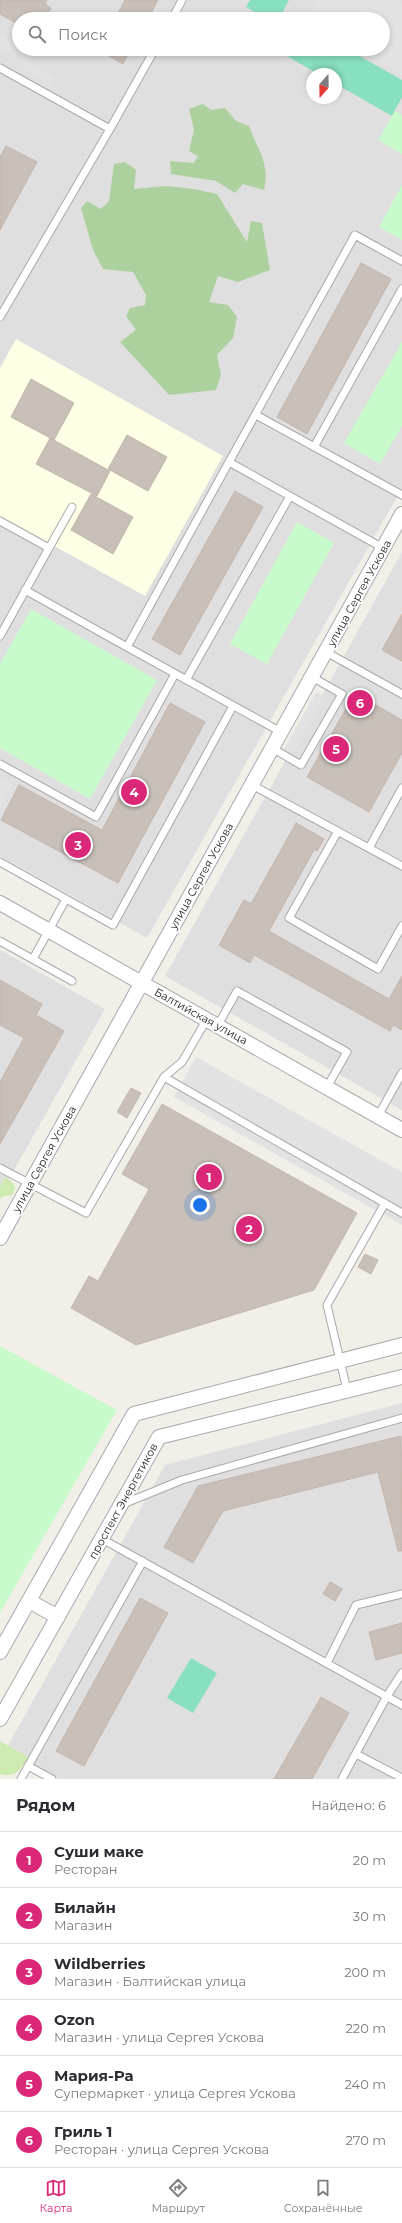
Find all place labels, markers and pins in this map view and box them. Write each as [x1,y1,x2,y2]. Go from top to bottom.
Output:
pin: 6 [347,688,373,718]
pin: 5 [323,734,349,764]
pin: 4 [121,777,147,807]
pin: 3 [65,830,91,860]
pin: 1 [196,1162,222,1192]
pin: 2 [236,1214,262,1244]

